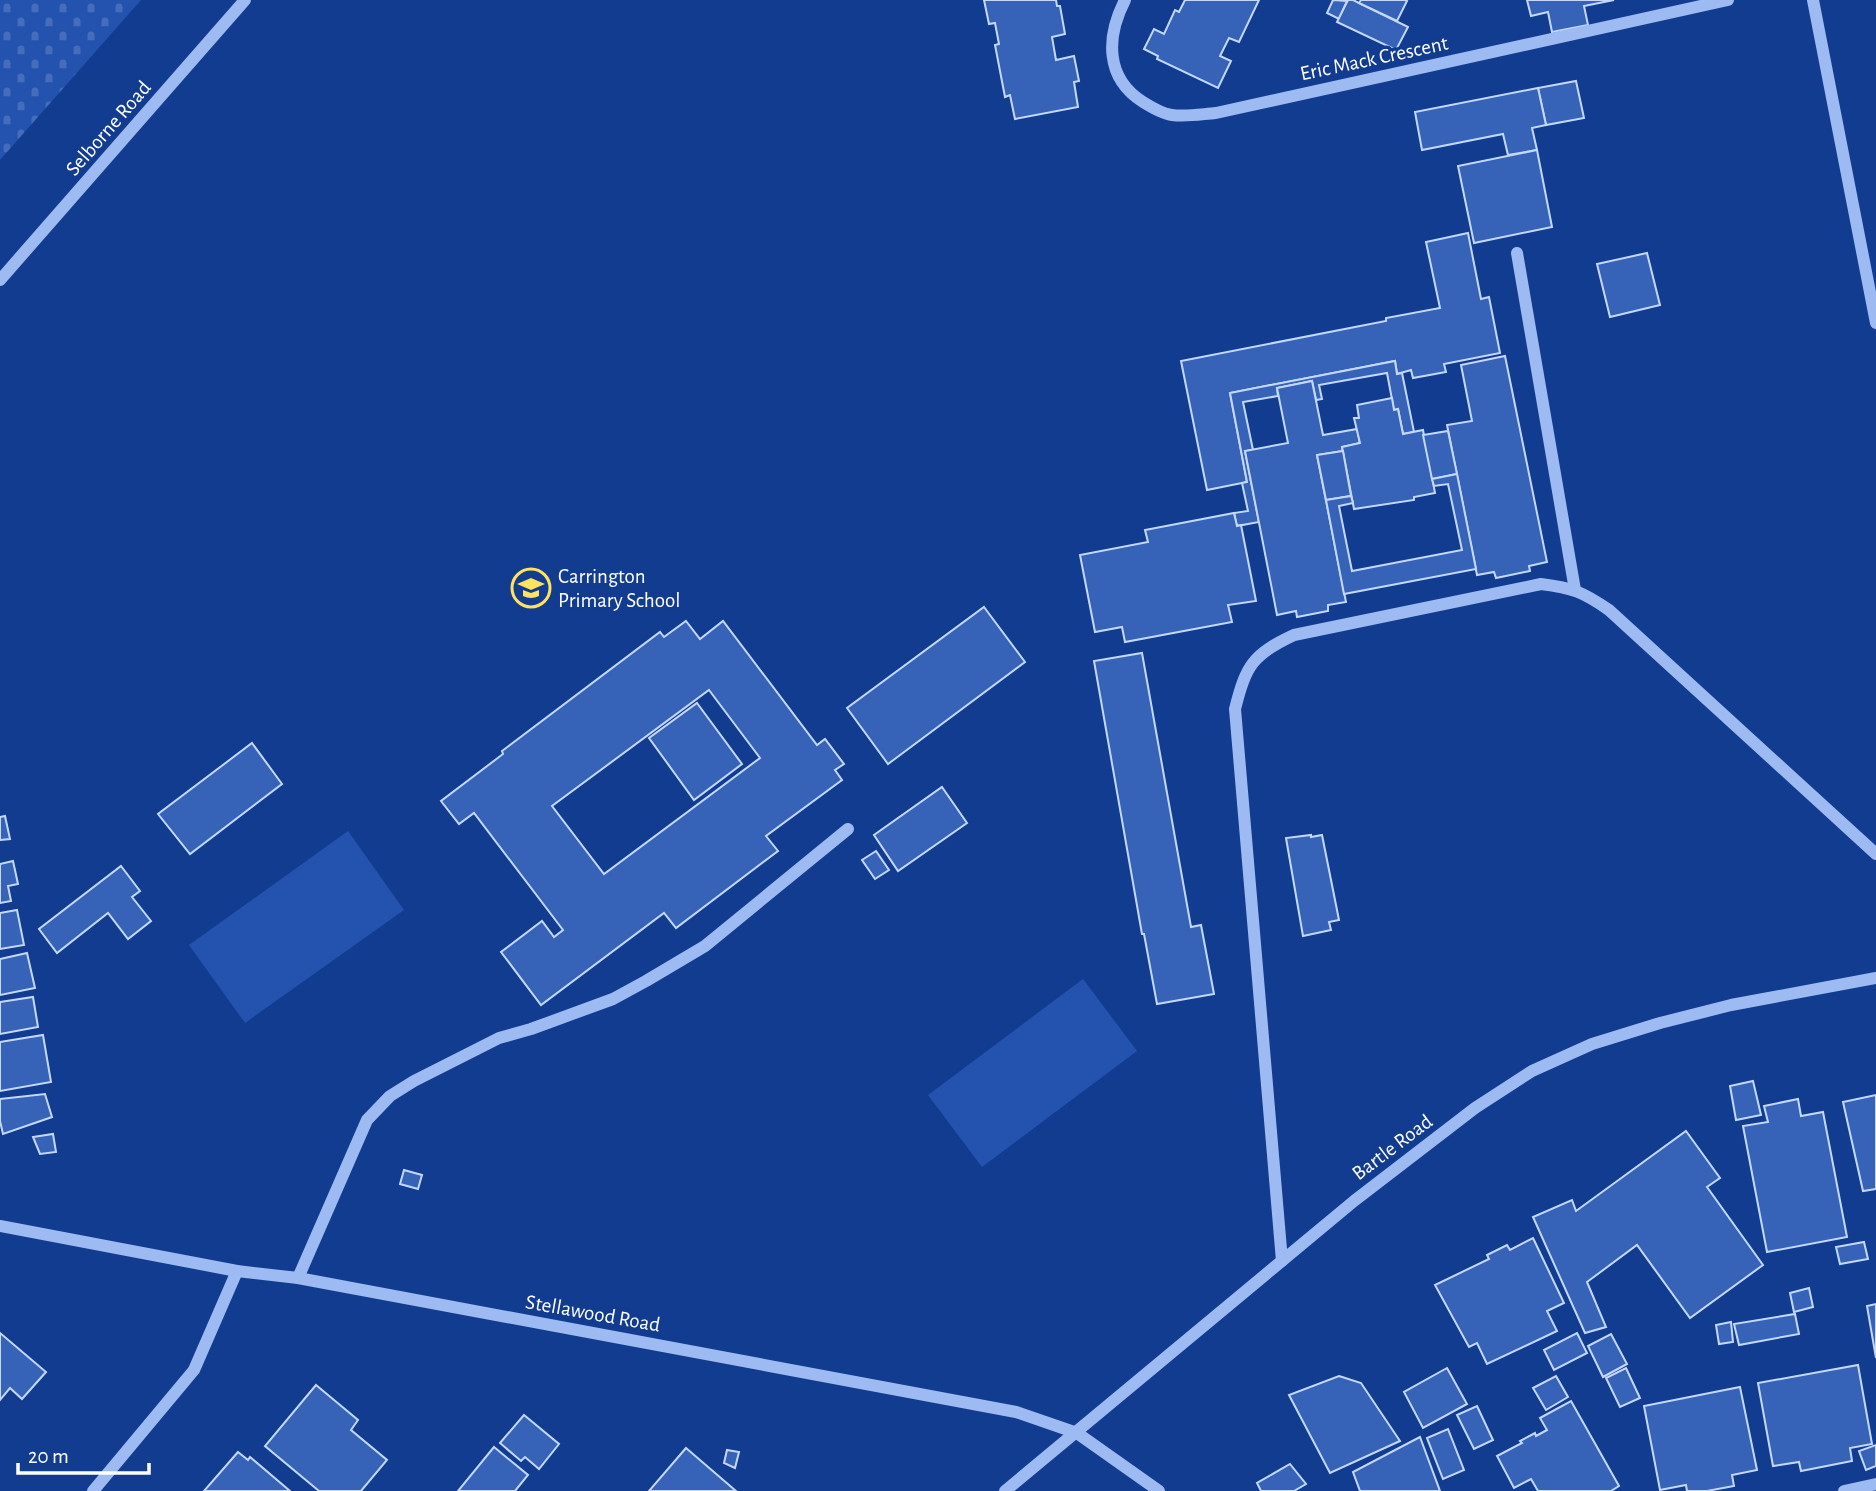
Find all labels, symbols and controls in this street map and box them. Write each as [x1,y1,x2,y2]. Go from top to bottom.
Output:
street label: Eric Mack Crescent [1298,33,1450,84]
street label: Selborne Road [62,77,155,180]
place label: Carrington Primary School [558,566,681,611]
school or university icon: Carrington Primary School [510,567,552,609]
street label: Bartle Road [1348,1111,1436,1184]
street label: Stellawood Road [524,1291,662,1336]
scale bar [18,1432,149,1476]
text: 20 m [28,1446,69,1467]

